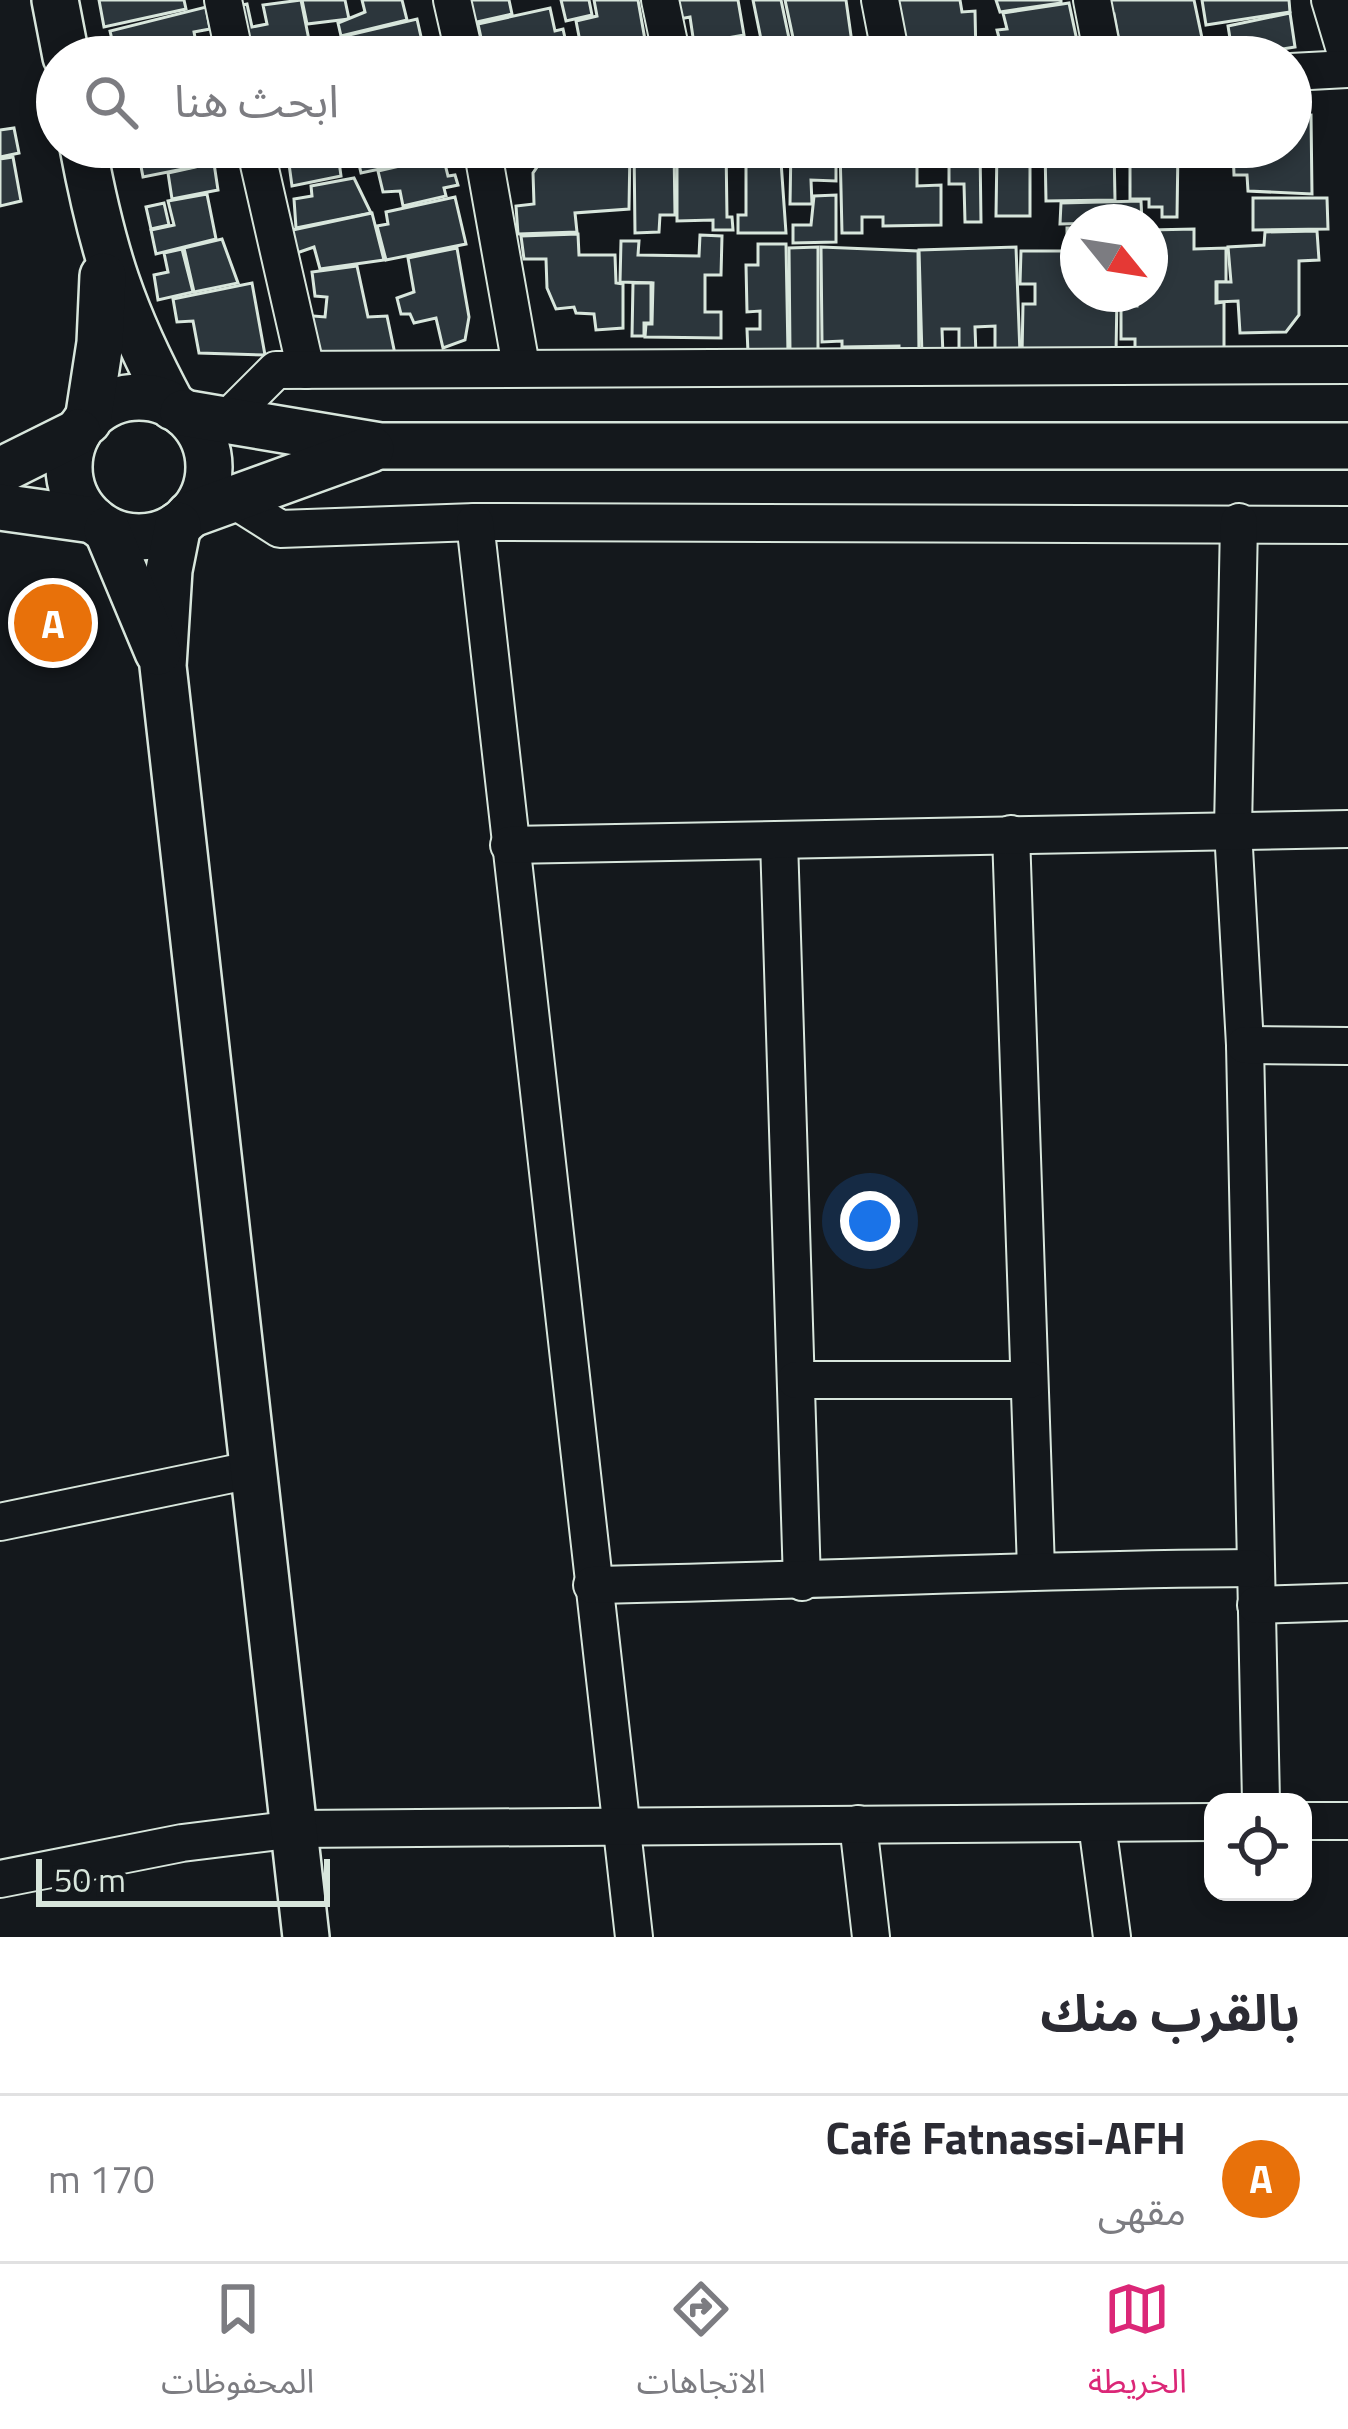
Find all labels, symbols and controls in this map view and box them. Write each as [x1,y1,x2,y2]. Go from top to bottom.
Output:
search box [36,36,1312,168]
text: ابحث هنا [174,66,339,134]
icon: search [78,69,144,135]
north arrow [1060,204,1168,312]
pin: A [14,578,92,668]
your location [840,1191,900,1251]
map controls [1204,1793,1312,1901]
button: locate [1204,1793,1312,1901]
scale bar [36,1853,330,1906]
text: 50 m [54,1855,126,1905]
text: بالقرب منك [1040,1973,1300,2051]
text: Café Fatnassi-AFH [826,2103,1186,2171]
text: 170 m [48,2149,155,2208]
text: A [1249,2149,1273,2208]
text: مقهى [1098,2181,1186,2240]
tab: المحفوظات [161,2276,314,2417]
tab: الاتجاهات [637,2276,766,2417]
tab: الخريطة [1088,2276,1187,2417]

